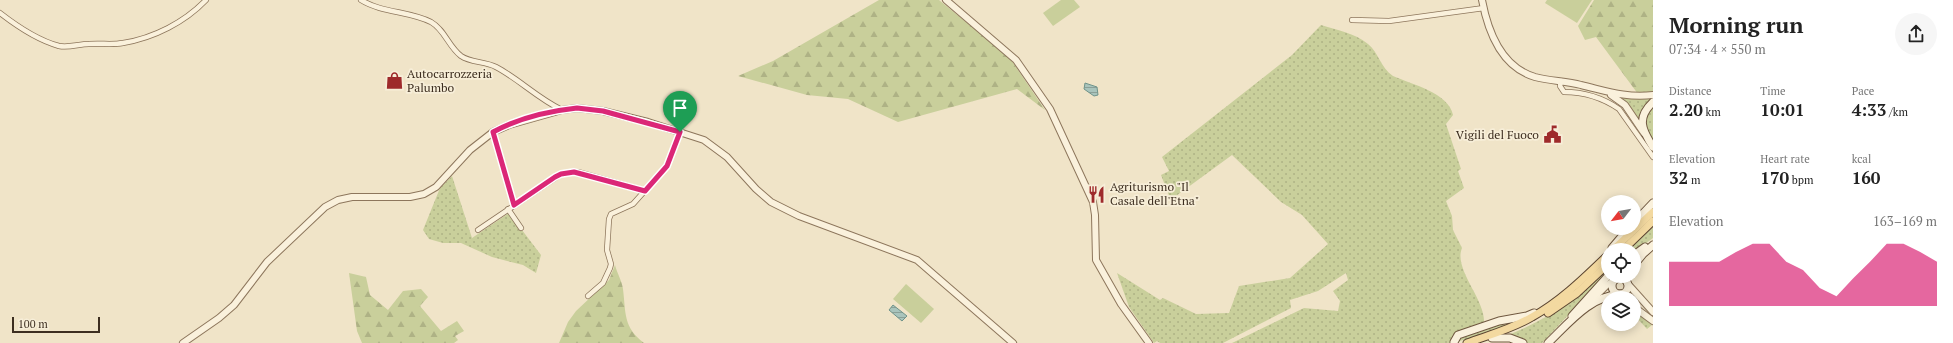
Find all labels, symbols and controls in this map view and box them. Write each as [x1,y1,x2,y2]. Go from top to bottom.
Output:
text: Morning run [1669,10,1803,39]
button: share [1895,13,1937,55]
text: 07:34 · 4 × 550 m [1669,40,1766,58]
place label: Autocarrozzeria Palumbo [407,66,492,95]
shop icon: Autocarrozzeria Palumbo [384,71,404,91]
text: Distance [1669,84,1712,98]
text: Time [1760,84,1785,98]
text: Pace [1852,84,1874,98]
pin [663,91,697,132]
icon: arrive [669,97,691,119]
text: 2.20 [1669,98,1703,121]
text: 10:01 [1760,98,1805,121]
text: 4:33 [1852,98,1886,121]
text: km [1703,105,1721,119]
text: /km [1886,105,1908,119]
public building icon: Vigili del Fuoco [1542,125,1562,145]
place label: Vigili del Fuoco [1456,127,1539,142]
text: Elevation [1669,152,1715,166]
text: Heart rate [1760,152,1810,166]
text: kcal [1852,152,1871,166]
text: 32 [1669,166,1688,189]
text: 170 [1760,166,1789,189]
text: 160 [1852,166,1880,189]
text: m [1688,173,1700,187]
text: bpm [1789,173,1814,187]
place label: Agriturismo "Il Casale dell'Etna" [1110,179,1199,208]
restaurant icon: Agriturismo "Il Casale dell'Etna" [1087,184,1107,204]
north arrow [1601,195,1641,235]
map controls [1601,195,1641,331]
text: Elevation [1669,212,1724,230]
text: 163–169 m [1873,212,1937,230]
button: locate [1601,243,1641,283]
button: layers [1601,291,1641,331]
scale bar [12,315,100,334]
text: 100 m [18,317,48,331]

